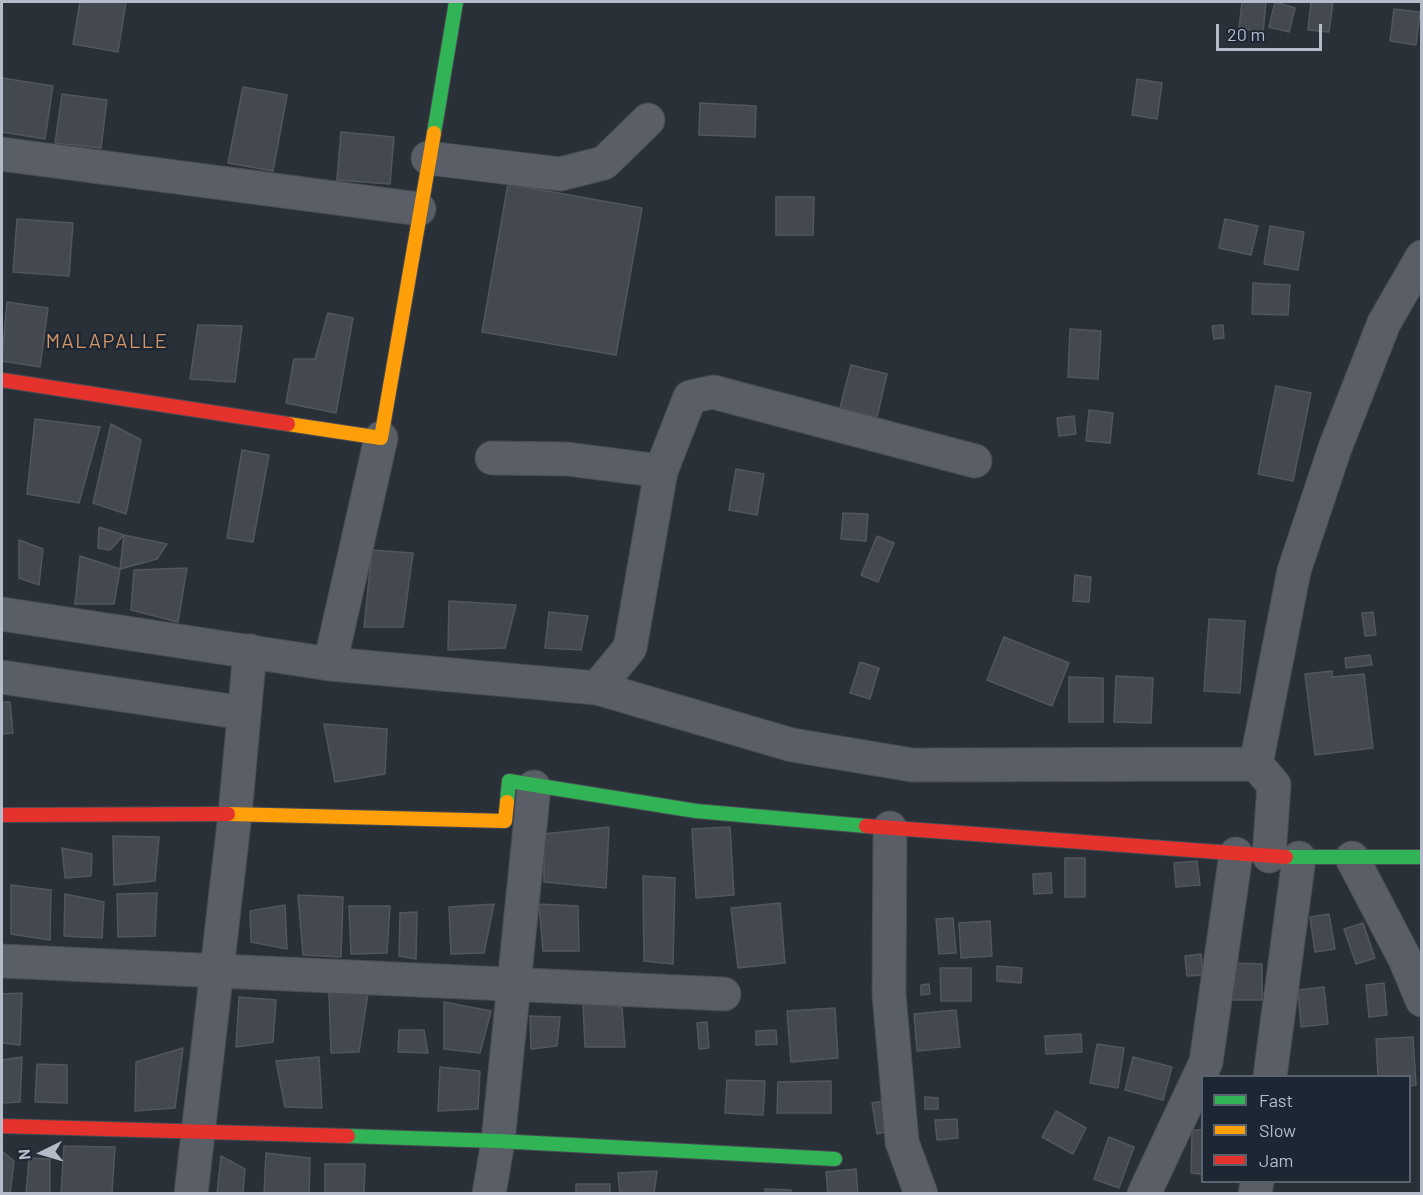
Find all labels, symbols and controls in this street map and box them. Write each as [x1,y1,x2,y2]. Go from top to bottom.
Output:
scale bar [1219,12,1326,50]
text: 20 m [1227,23,1265,45]
district label: MALAPALLE [46,329,168,353]
legend [1201,1075,1411,1183]
text: Fast [1259,1089,1293,1111]
text: Slow [1259,1119,1296,1141]
north arrow [12,1123,72,1183]
text: N [14,1148,33,1161]
text: Jam [1259,1149,1293,1171]

